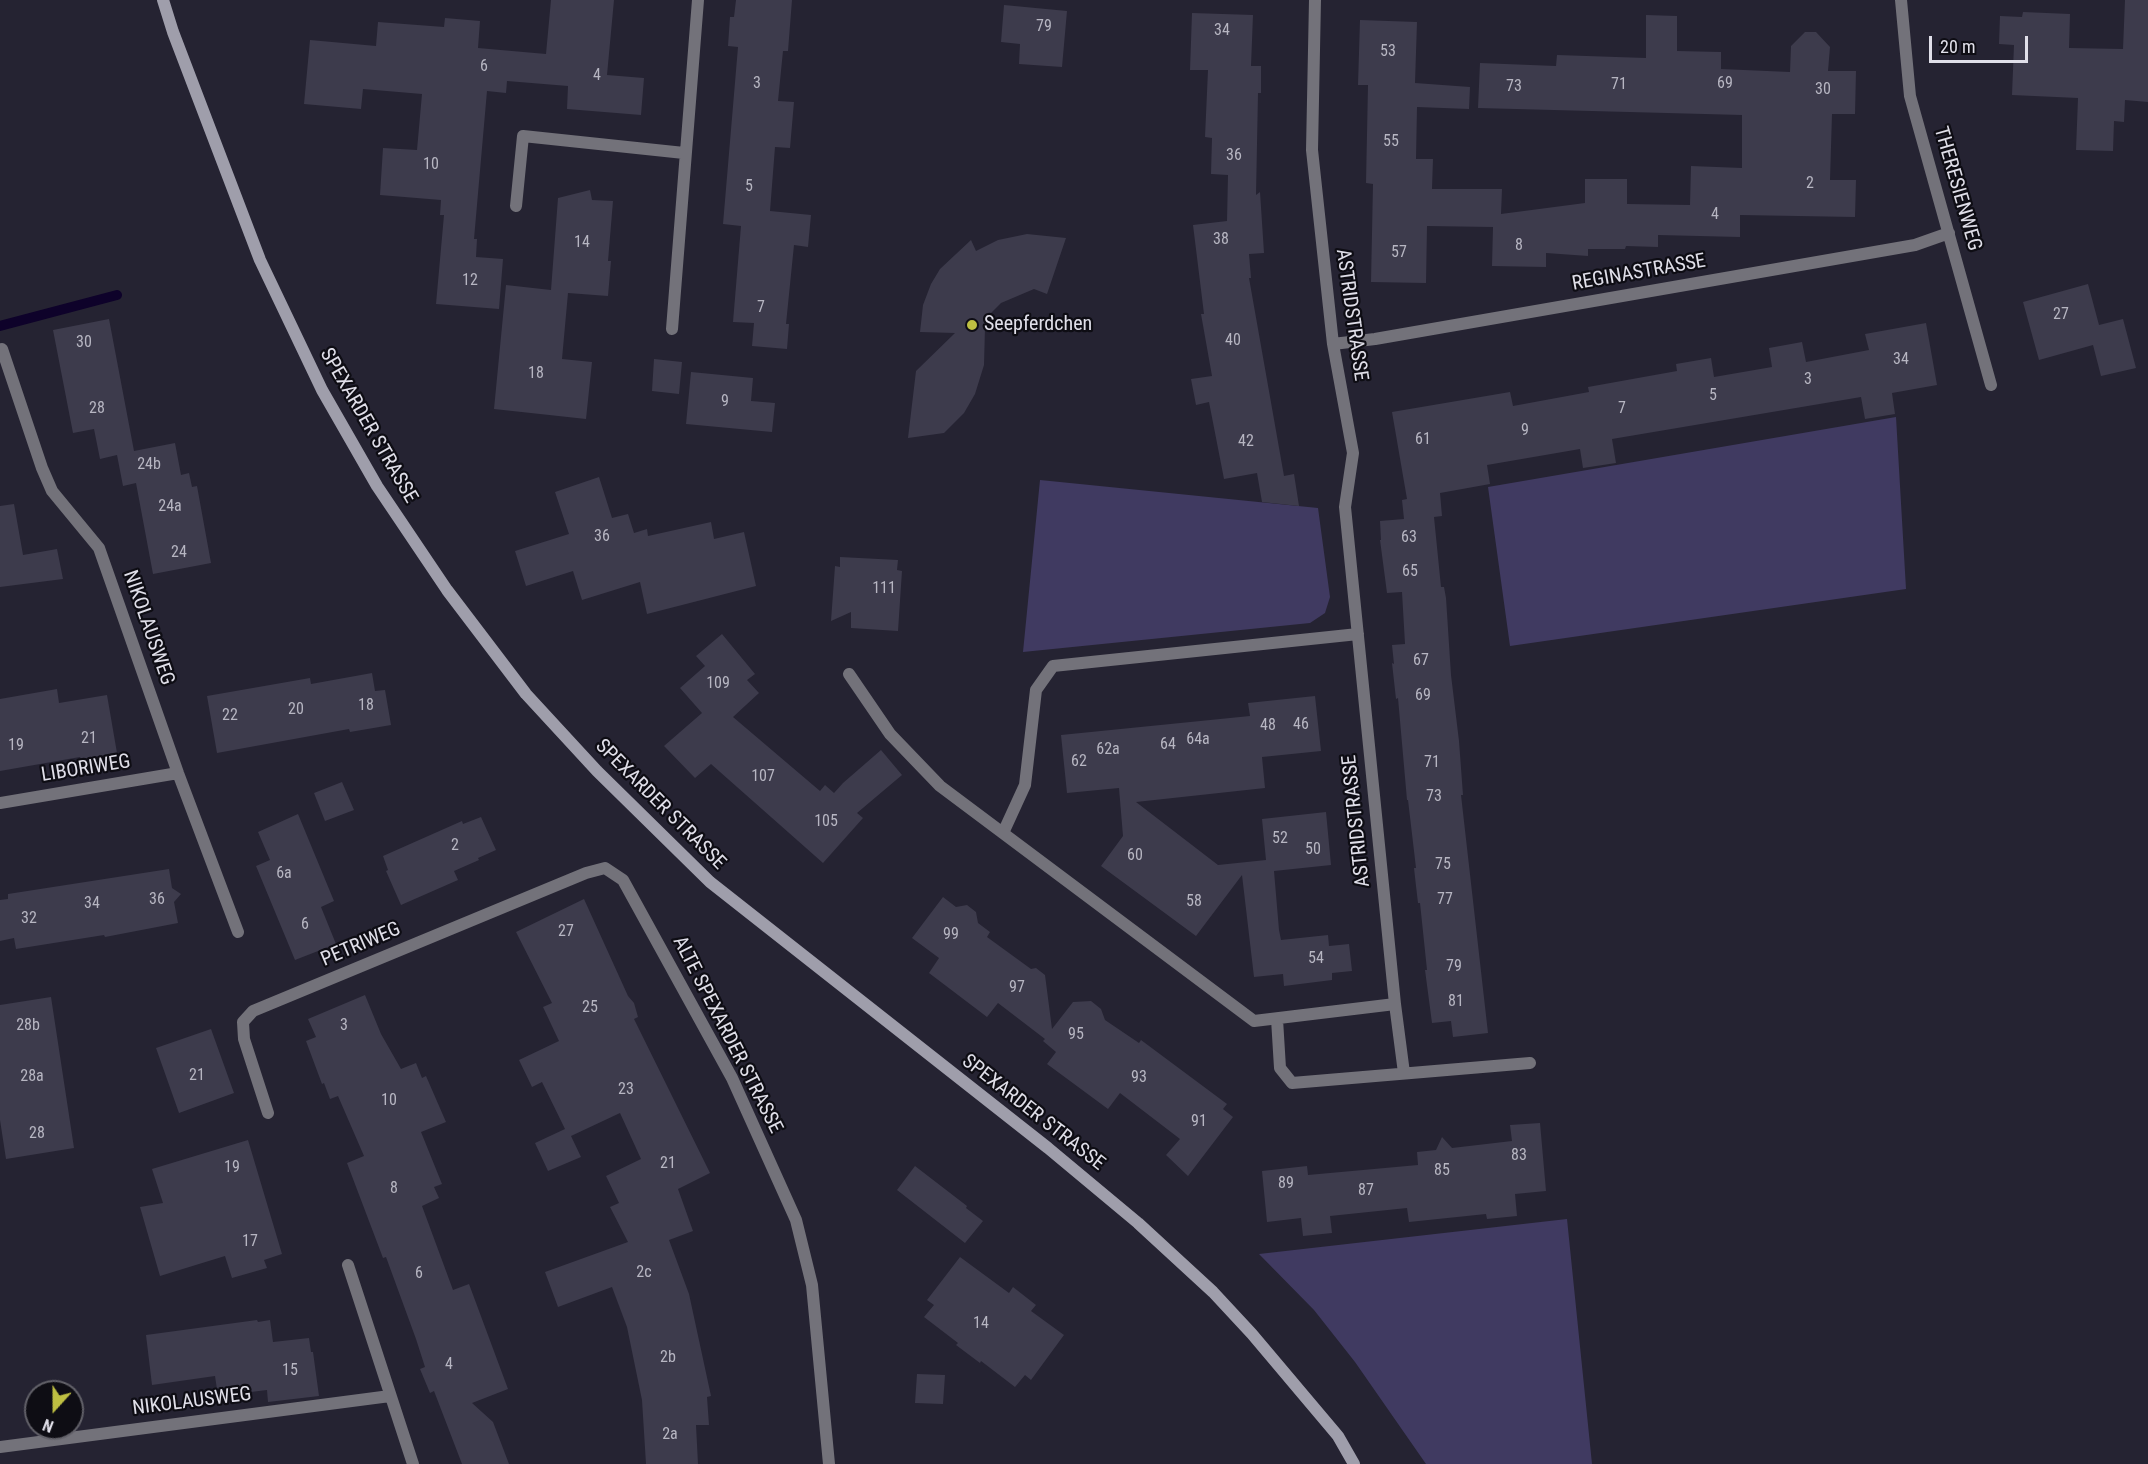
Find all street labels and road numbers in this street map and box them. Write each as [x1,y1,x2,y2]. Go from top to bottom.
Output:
street label: THERESIENWEG [1928,124,1986,254]
street label: ASTRIDSTRASSE [1330,247,1372,383]
street label: REGINASTRASSE [1570,249,1708,297]
street label: SPEXARDER STRASSE [314,344,422,508]
street label: NIKOLAUSWEG [117,568,179,688]
street label: SPEXARDER STRASSE [590,735,730,875]
street label: LIBORIWEG [40,750,132,788]
street label: ASTRIDSTRASSE [1338,754,1376,888]
street label: PETRIWEG [318,917,404,973]
street label: ALTE SPEXARDER STRASSE [667,932,787,1138]
street label: SPEXARDER STRASSE [957,1050,1109,1176]
street label: NIKOLAUSWEG [131,1383,253,1421]

